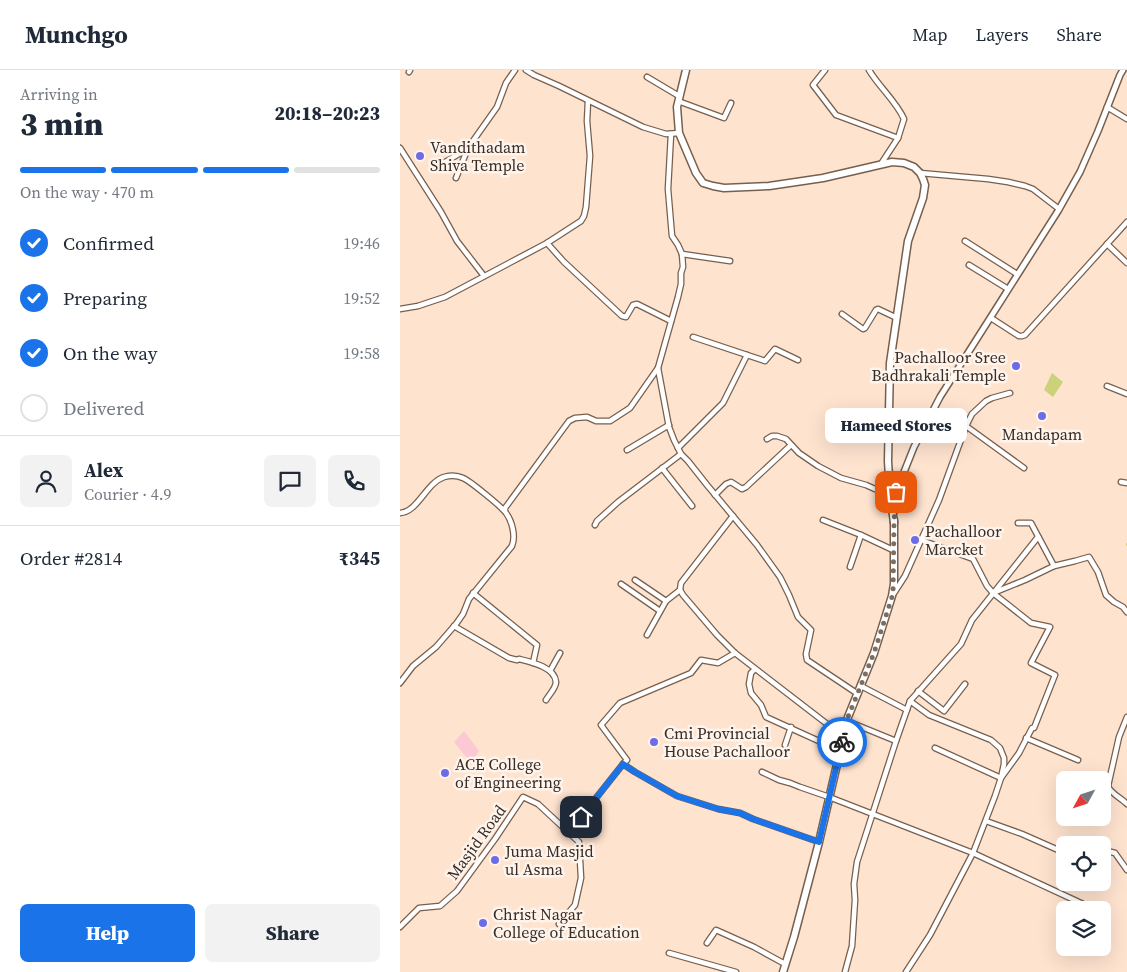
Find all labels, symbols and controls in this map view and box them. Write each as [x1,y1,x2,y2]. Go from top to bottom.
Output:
text: Munchgo [25,18,128,51]
text: Map [912,22,947,47]
text: Layers [975,22,1028,47]
text: Share [1056,22,1102,47]
text: Arriving in [20,83,98,105]
text: 20:18–20:23 [275,100,380,126]
text: 3 min [20,102,103,146]
place label: Vandithadam Shiva Temple [430,136,525,176]
marker: Vandithadam Shiva Temple [414,150,426,162]
text: On the way · 470 m [20,181,154,203]
icon: check [20,229,48,257]
text: Confirmed [63,230,154,256]
text: 19:46 [343,232,380,254]
icon: check [20,284,48,312]
text: Preparing [63,285,147,311]
text: 19:52 [343,287,380,309]
icon: check [20,339,48,367]
text: On the way [63,340,158,366]
text: 19:58 [343,342,380,364]
place label: Pachalloor Sree Badhrakali Temple [872,346,1006,386]
marker: Pachalloor Sree Badhrakali Temple [1010,360,1022,372]
text: Delivered [63,395,144,421]
callout: Hameed Stores [825,407,967,442]
marker: Mandapam [1036,410,1048,422]
text: Hameed Stores [840,414,952,436]
place label: Mandapam [1002,423,1082,445]
button: person [20,455,72,507]
button: chat [264,455,316,507]
button: phone [328,455,380,507]
text: Alex [84,457,123,483]
pin [875,471,917,513]
icon: bag [882,478,910,506]
text: Courier · 4.9 [84,483,172,505]
place label: Pachalloor Marcket [925,520,1002,560]
marker: Pachalloor Marcket [909,534,921,546]
text: Order #2814 [20,545,122,571]
text: ₹345 [339,545,380,571]
courier [817,717,867,767]
place label: Cmi Provincial House Pachalloor [664,722,790,762]
icon: bike [828,728,856,756]
marker: Cmi Provincial House Pachalloor [648,736,660,748]
place label: ACE College of Engineering [455,753,561,793]
marker: ACE College of Engineering [439,767,451,779]
north arrow [1056,771,1111,826]
map controls [1056,771,1111,956]
pin [560,796,602,838]
street label: Masjid Road [441,800,511,884]
icon: home [567,803,595,831]
button: locate [1056,836,1111,891]
place label: Juma Masjid ul Asma [504,840,594,880]
marker: Juma Masjid ul Asma [489,854,501,866]
button: layers [1056,901,1111,956]
place label: Christ Nagar College of Education [493,903,640,943]
button: Help [20,904,195,962]
button: Share [205,904,380,962]
marker: Christ Nagar College of Education [477,917,489,929]

